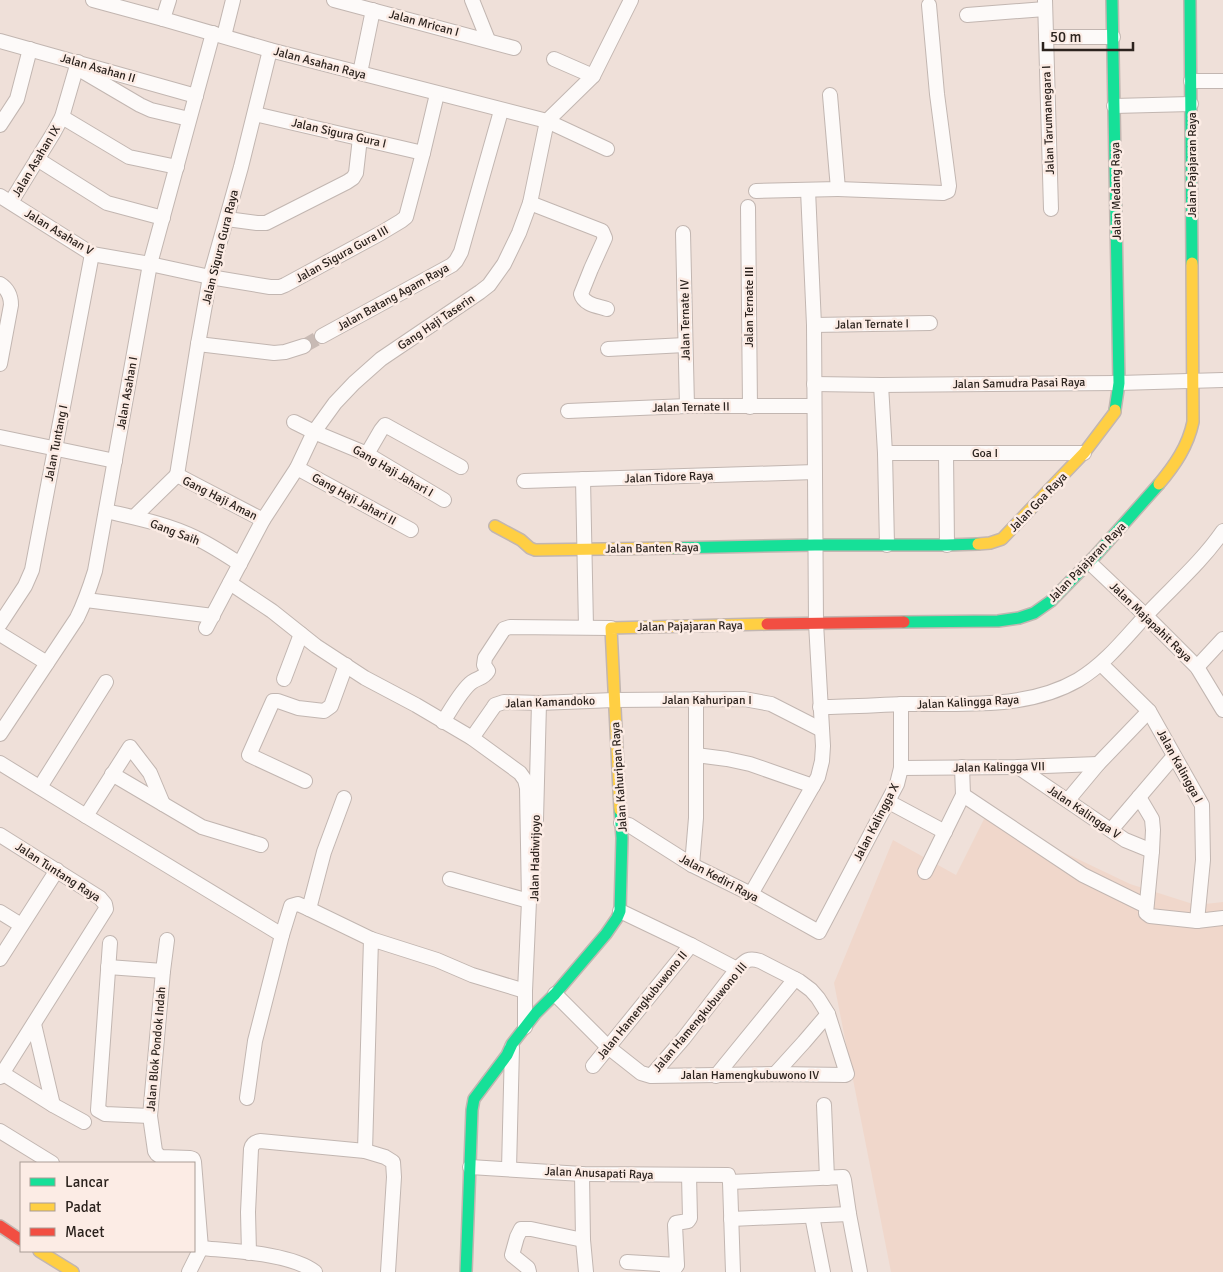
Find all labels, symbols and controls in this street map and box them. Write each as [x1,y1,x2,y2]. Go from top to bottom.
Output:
street label: Jalan Mrican I [387,7,461,40]
scale bar [1043,20,1133,52]
text: 50 m [1050,28,1081,46]
street label: Jalan Asahan Raya [272,44,368,83]
street label: Jalan Asahan II [59,51,137,86]
street label: Jalan Tarumanegara I [1039,65,1058,175]
street label: Jalan Pajajaran Raya [1185,112,1200,218]
street label: Jalan Sigura Gura I [290,115,388,152]
street label: Jalan Asahan IX [9,123,64,200]
street label: Jalan Medang Raya [1108,142,1125,240]
street label: Jalan Sigura Gura Raya [199,188,242,306]
street label: Jalan Asahan V [22,206,96,259]
street label: Jalan Sigura Gura III [293,223,391,286]
street label: Jalan Batang Agam Raya [335,260,452,334]
street label: Jalan Ternate III [742,266,757,348]
street label: Jalan Ternate IV [677,279,694,361]
street label: Gang Haji Taserin [395,291,478,354]
street label: Jalan Ternate I [835,316,909,333]
street label: Jalan Asahan I [114,355,141,431]
street label: Jalan Samudra Pasai Raya [953,375,1085,392]
street label: Jalan Ternate II [652,399,730,416]
street label: Jalan Tuntang I [42,404,71,482]
street label: Gang Haji Jahari I [350,442,436,501]
street label: Goa I [972,446,998,461]
street label: Jalan Tidore Raya [624,468,714,487]
street label: Jalan Goa Raya [1006,469,1071,535]
street label: Gang Haji Jahari II [309,470,399,529]
street label: Gang Haji Aman [180,473,260,524]
street label: Gang Saih [148,516,202,549]
street label: Jalan Pajajaran Raya [1045,519,1129,606]
street label: Jalan Banten Raya [605,540,699,557]
street label: Jalan Majapahit Raya [1106,579,1195,666]
street label: Jalan Pajajaran Raya [637,618,743,635]
street label: Jalan Kalingga Raya [916,692,1020,713]
street label: Jalan Kamandoko [505,693,595,712]
street label: Jalan Kahuripan I [662,693,752,708]
street label: Jalan Kahuripan Raya [608,721,631,833]
street label: Jalan Kalingga I [1153,727,1206,805]
street label: Jalan Kalingga VII [953,759,1045,776]
street label: Jalan Kalingga X [850,781,902,863]
street label: Jalan Kalingga V [1044,782,1123,842]
street label: Jalan Hadiwijoyo [527,815,544,901]
street label: Jalan Tuntang Raya [12,839,103,906]
street label: Jalan Kediri Raya [677,851,761,906]
street label: Jalan Hamengkubuwono II [594,948,691,1063]
street label: Jalan Hamengkubuwono III [650,959,751,1075]
street label: Jalan Blok Pondok Indah [144,986,169,1112]
street label: Jalan Hamengkubuwono IV [681,1068,819,1083]
legend [20,1162,195,1252]
street label: Jalan Anusapati Raya [544,1164,654,1183]
text: Lancar [65,1173,109,1191]
text: Padat [65,1198,101,1216]
text: Macet [65,1223,104,1241]

